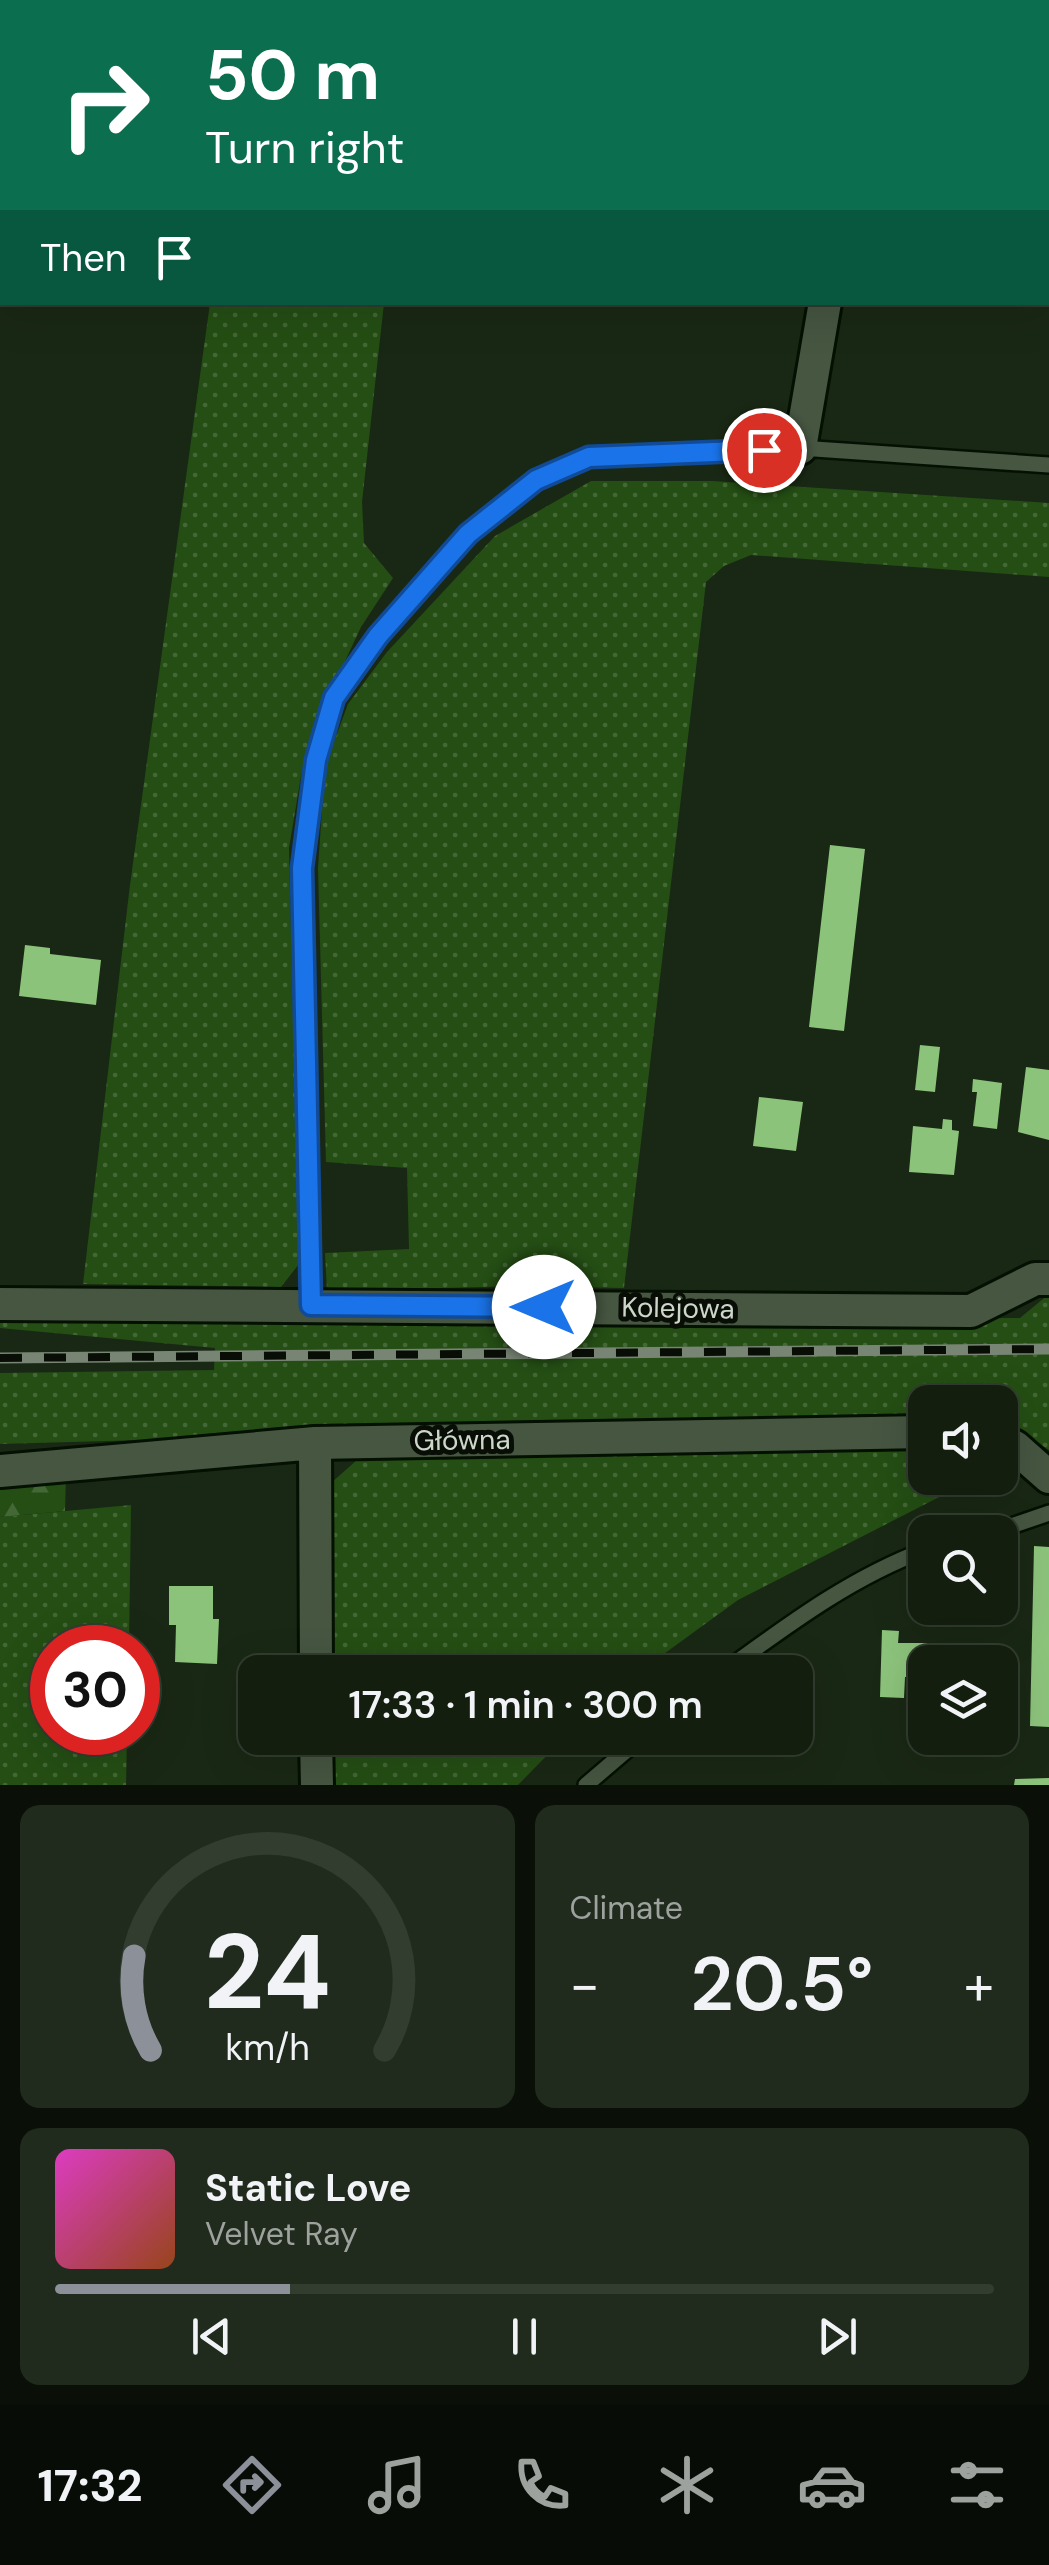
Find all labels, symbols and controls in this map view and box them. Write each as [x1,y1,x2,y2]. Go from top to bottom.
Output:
text: 50 m [205,30,380,121]
icon: right [40,40,170,170]
text: Turn right [205,118,404,177]
icon: arrive [147,230,202,285]
text: Then [40,233,127,283]
pin [722,408,807,493]
icon: arrive [737,423,792,478]
position arrow [492,1255,596,1359]
street label: Kolejowa [621,1289,735,1327]
map controls [908,1385,1018,1755]
button: sound [908,1385,1018,1495]
street label: Główna [413,1421,511,1459]
button: search [908,1515,1018,1625]
speed limit sign: 30 [30,1625,160,1755]
button: layers [908,1645,1018,1755]
text: 17:33 · 1 min · 300 m [348,1680,703,1730]
text: Climate [570,1887,683,1929]
text: 24 [204,1905,331,2040]
text: 20.5° [690,1936,873,2033]
text: − [570,1949,600,2021]
text: + [964,1949,994,2021]
text: km/h [225,2025,309,2071]
text: Static Love [205,2163,411,2213]
text: Velvet Ray [205,2213,358,2255]
icon: previous [184,2309,239,2364]
icon: pause [497,2309,552,2364]
icon: next [810,2309,865,2364]
icon: directions [217,2450,287,2520]
icon: music [362,2450,432,2520]
icon: phone [507,2450,577,2520]
icon: climate [652,2450,722,2520]
icon: car [797,2450,867,2520]
icon: filters [942,2450,1012,2520]
text: 17:32 [37,2456,143,2515]

